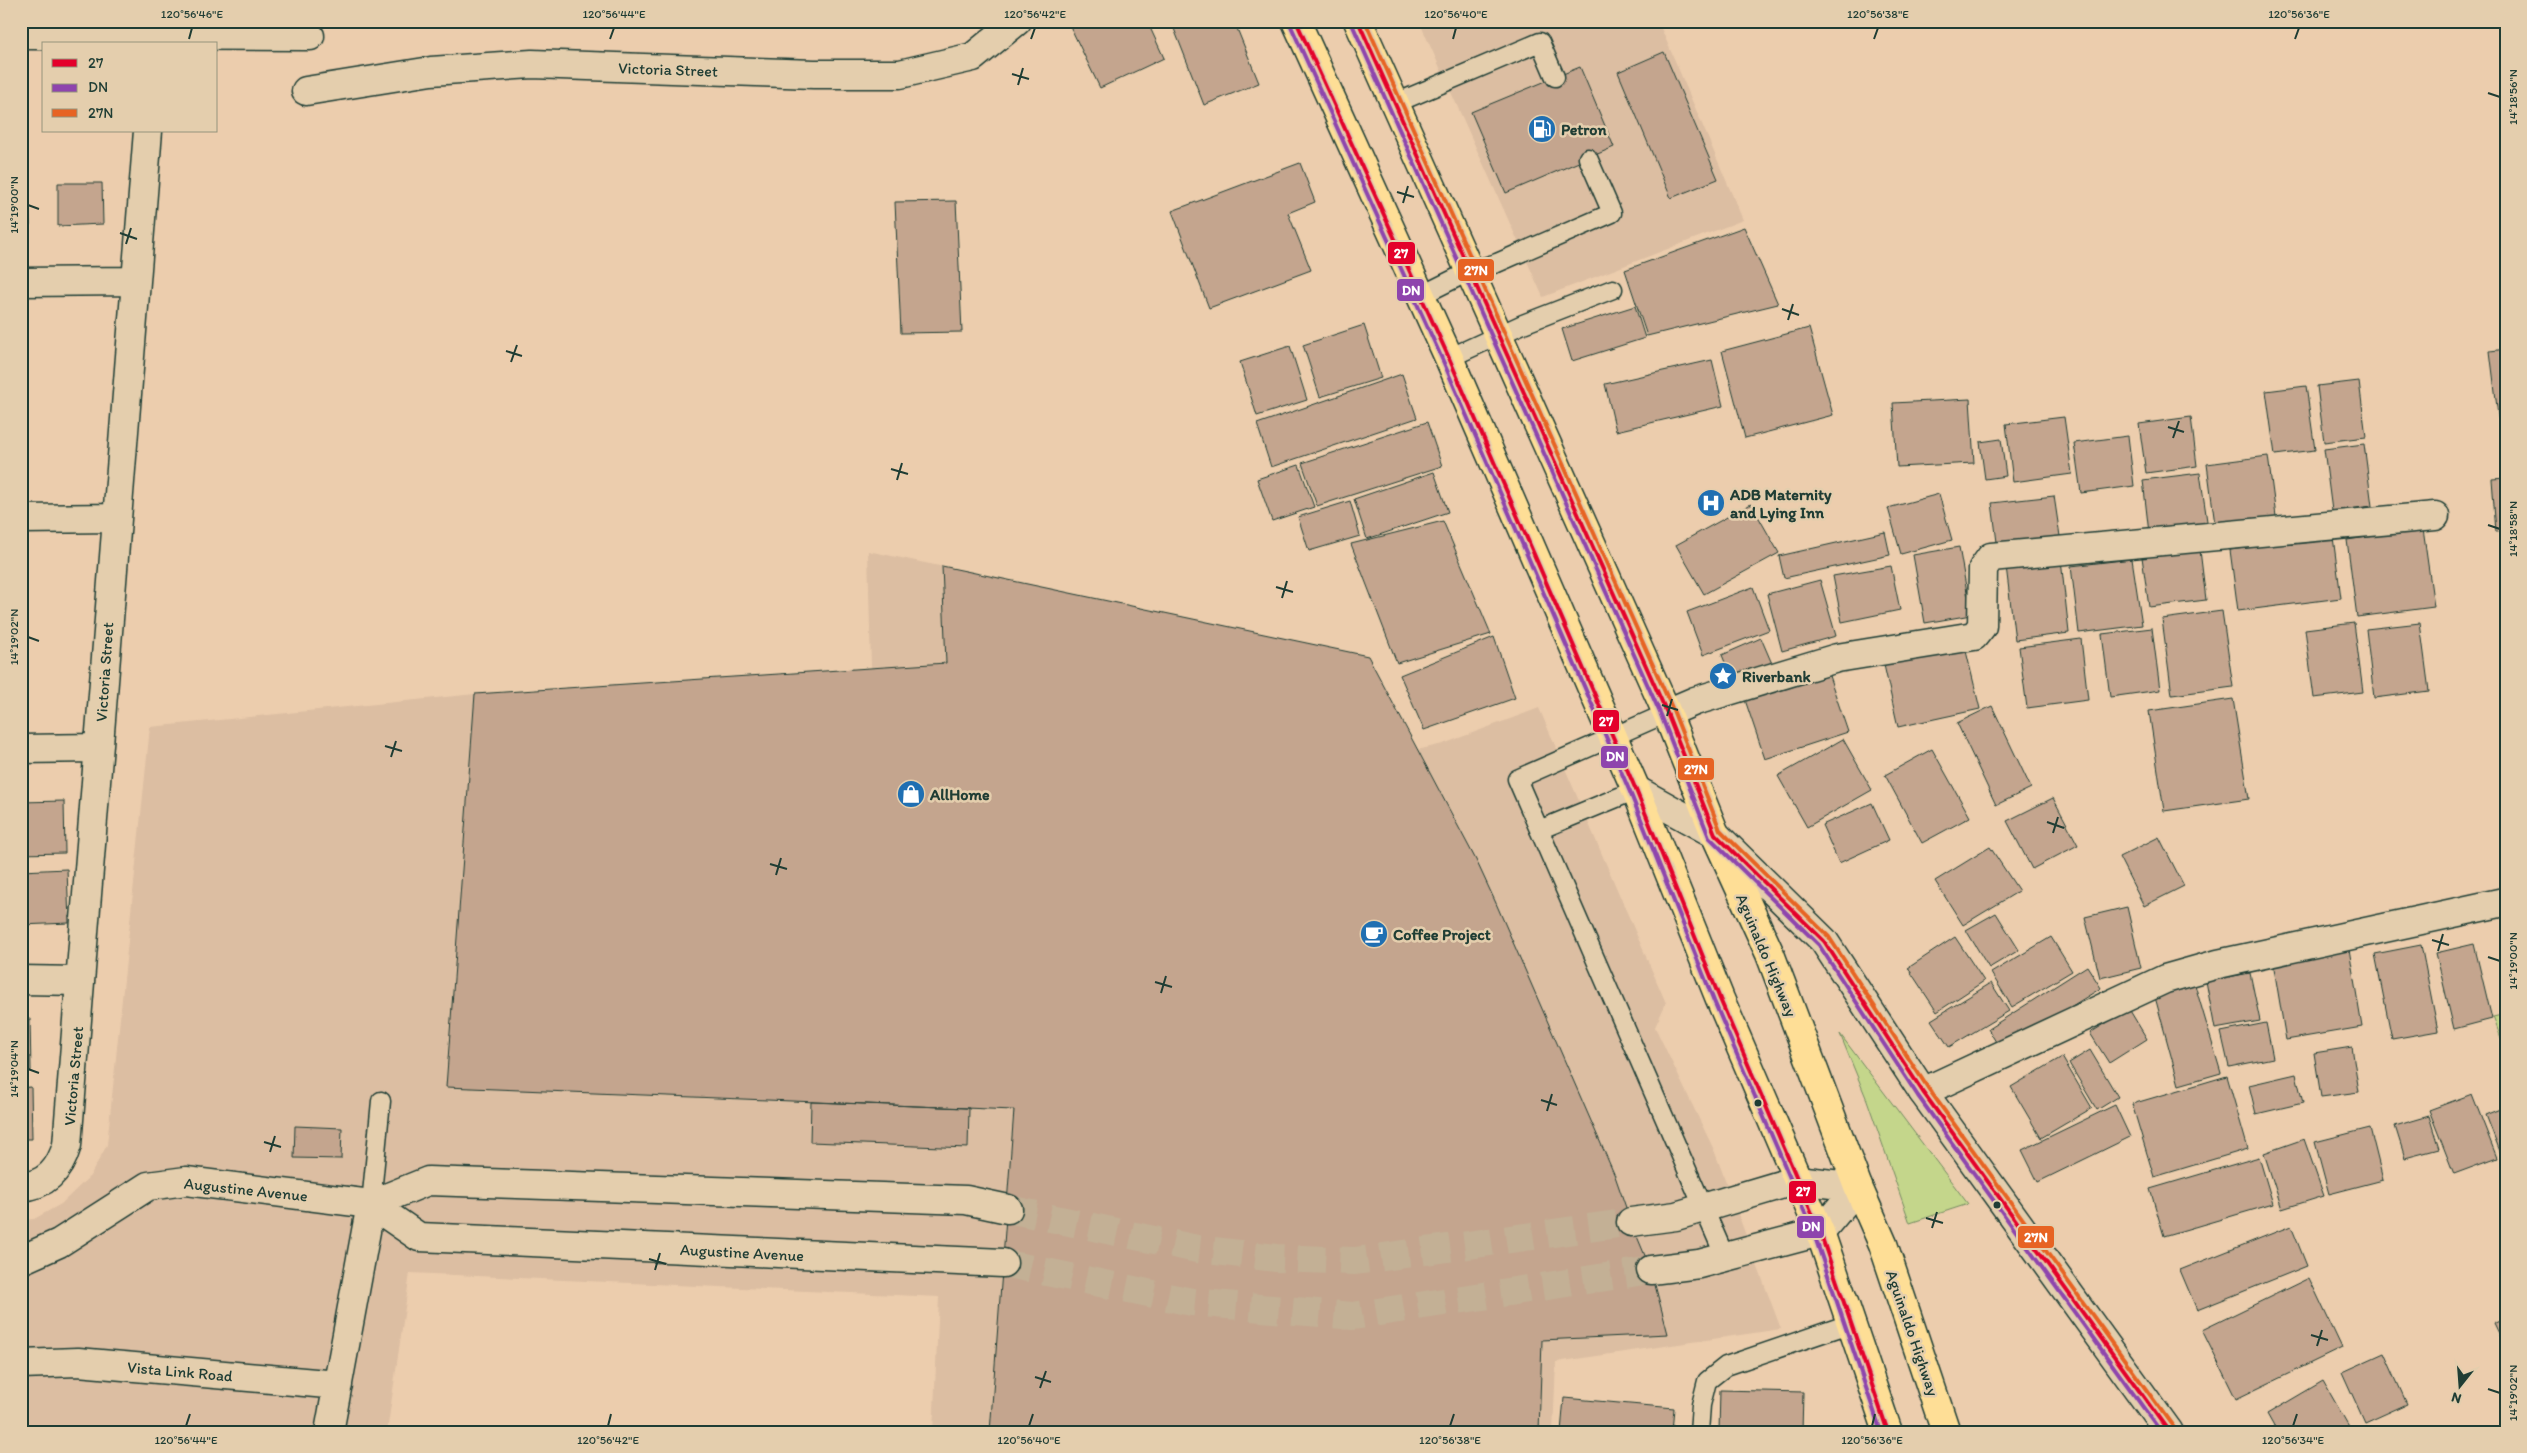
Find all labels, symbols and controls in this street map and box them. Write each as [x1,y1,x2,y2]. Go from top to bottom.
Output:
text: 120°56'46"E [161,7,223,21]
text: 120°56'44"E [582,7,646,21]
text: 120°56'42"E [1004,7,1066,21]
text: 120°56'40"E [1424,7,1488,21]
text: 120°56'38"E [1847,7,1909,21]
text: 120°56'36"E [2268,7,2330,21]
legend [42,42,218,132]
text: 27 [88,54,104,72]
street label: Victoria Street [618,58,718,81]
text: 14°18'56"N [2506,69,2520,125]
text: DN [88,78,108,96]
text: 27N [88,104,113,122]
fuel station icon: Petron [1527,114,1557,144]
place label: Petron [1561,120,1607,139]
text: 14°19'00"N [7,176,21,234]
line badge: 27 [1387,241,1416,265]
text: 27 [1394,245,1408,262]
line badge: 27N [1457,258,1495,282]
text: 27N [1464,262,1488,279]
line badge: DN [1396,278,1425,302]
text: DN [1402,282,1420,299]
place label: ADB Maternity and Lying Inn [1729,485,1832,523]
hospital icon: ADB Maternity and Lying Inn [1696,488,1726,518]
text: 14°18'58"N [2506,501,2520,557]
text: 14°19'02"N [7,609,21,665]
street label: Victoria Street [92,622,117,723]
place icon: Riverbank [1708,661,1738,691]
place label: Riverbank [1742,667,1812,686]
line badge: 27 [1592,709,1620,733]
text: 27 [1599,713,1613,730]
line badge: DN [1600,745,1629,769]
text: DN [1606,748,1624,765]
line badge: 27N [1677,757,1715,781]
text: 27N [1684,761,1708,778]
shop icon: AllHome [896,779,926,809]
place label: AllHome [929,785,990,804]
street label: Aguinaldo Highway [1732,891,1801,1020]
cafe icon: Coffee Project [1359,919,1389,949]
place label: Coffee Project [1393,925,1491,945]
text: 14°19'00"N [2506,932,2520,990]
street label: Victoria Street [60,1025,87,1127]
text: 14°19'04"N [7,1040,21,1098]
unlabelled marker [1753,1098,1763,1108]
street label: Augustine Avenue [183,1174,309,1205]
line badge: 27 [1788,1180,1817,1204]
text: 27 [1796,1183,1810,1200]
unlabelled marker [1992,1200,2002,1210]
line badge: DN [1796,1215,1825,1239]
text: DN [1802,1218,1820,1235]
line badge: 27N [2017,1225,2055,1249]
text: 27N [2024,1229,2048,1246]
street label: Augustine Avenue [679,1240,804,1265]
street label: Aguinaldo Highway [1882,1268,1943,1399]
street label: Vista Link Road [126,1357,234,1386]
north arrow [2434,1360,2484,1410]
text: 14°19'02"N [2506,1365,2520,1421]
text: N [2449,1388,2463,1407]
text: 120°56'44"E [154,1433,218,1447]
text: 120°56'42"E [577,1433,639,1447]
text: 120°56'40"E [997,1433,1061,1447]
text: 120°56'38"E [1419,1433,1481,1447]
text: 120°56'36"E [1841,1433,1903,1447]
text: 120°56'34"E [2262,1433,2325,1447]

